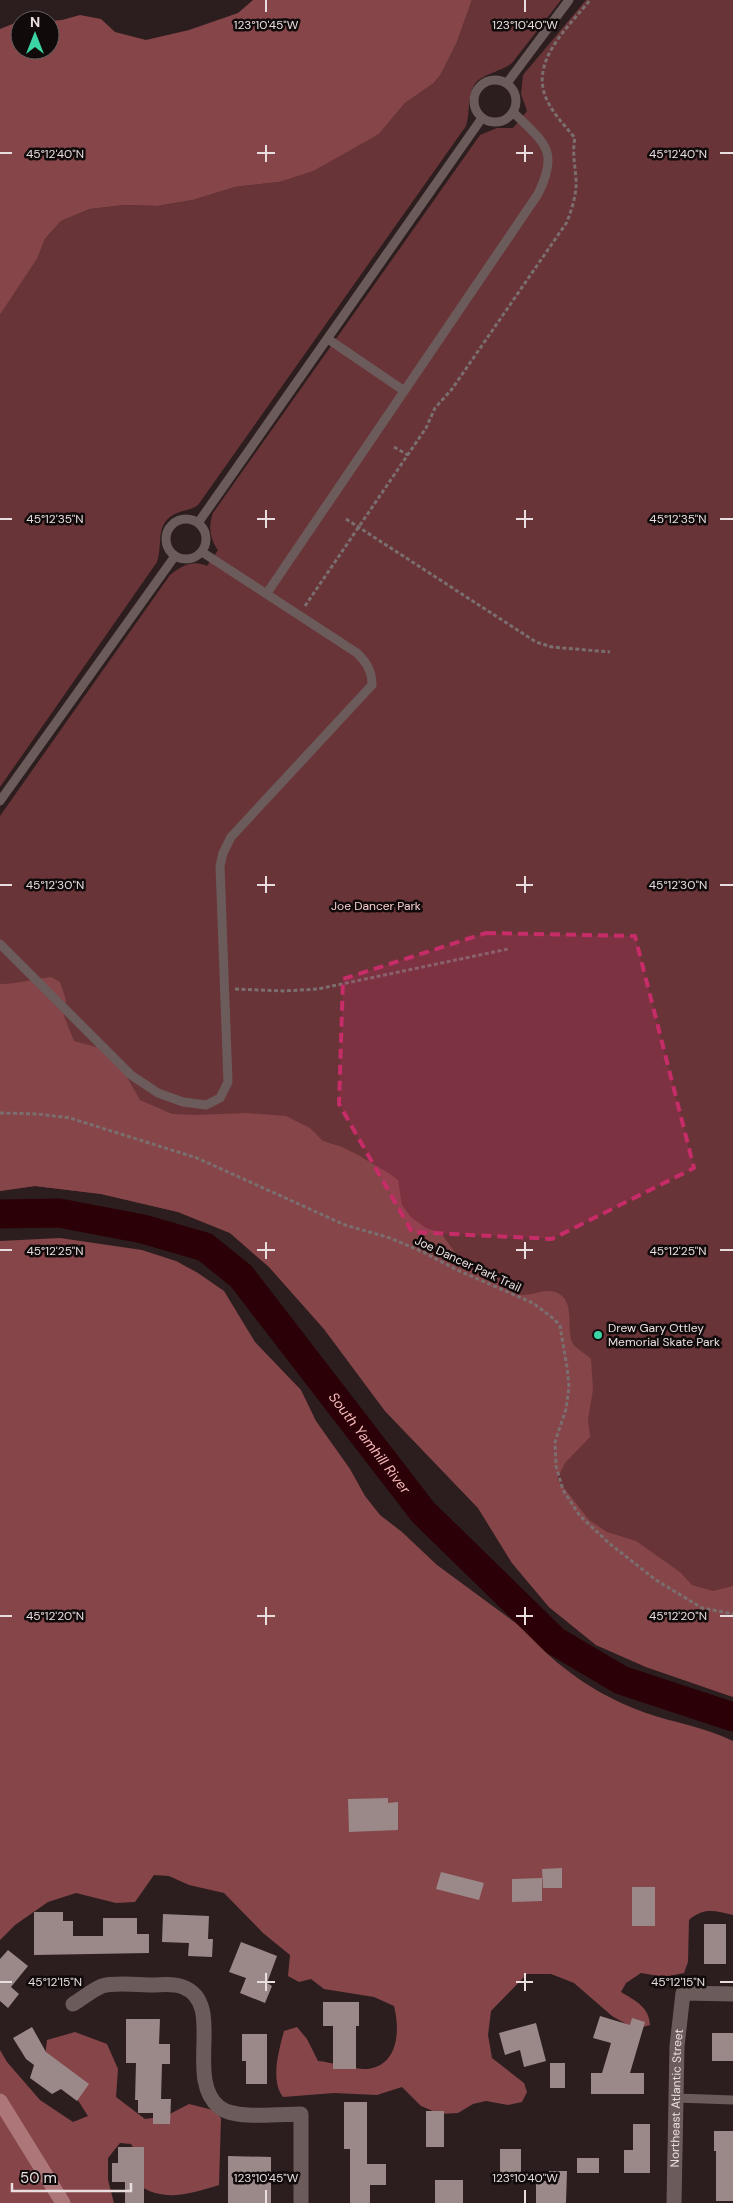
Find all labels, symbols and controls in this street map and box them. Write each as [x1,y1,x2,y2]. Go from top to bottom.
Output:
north arrow [10,10,60,60]
text: N [30,13,40,31]
text: 123°10'45"W [234,17,299,33]
text: 123°10'40"W [492,17,558,33]
text: 45°12'40"N [26,146,84,162]
text: 45°12'40"N [649,146,707,162]
text: 45°12'35"N [26,511,84,527]
text: 45°12'35"N [649,511,707,527]
text: 45°12'30"N [26,877,84,893]
text: 45°12'30"N [649,877,707,893]
park label: Joe Dancer Park [331,898,421,914]
street label: Joe Dancer Park Trail [412,1232,524,1296]
text: 45°12'25"N [26,1243,84,1259]
text: 45°12'25"N [649,1243,707,1259]
place label: Drew Gary Ottley Memorial Skate Park [608,1320,720,1350]
marker: Drew Gary Ottley Memorial Skate Park [592,1329,604,1341]
water label: South Yamhill River [325,1388,415,1498]
text: 45°12'20"N [26,1608,84,1624]
text: 45°12'20"N [649,1608,707,1624]
text: 45°12'15"N [28,1974,82,1990]
text: 45°12'15"N [651,1974,705,1990]
street label: Northeast Atlantic Street [667,2028,687,2167]
scale bar [12,2160,131,2192]
text: 50 m [20,2168,57,2188]
text: 123°10'45"W [234,2170,299,2186]
text: 123°10'40"W [492,2170,558,2186]

